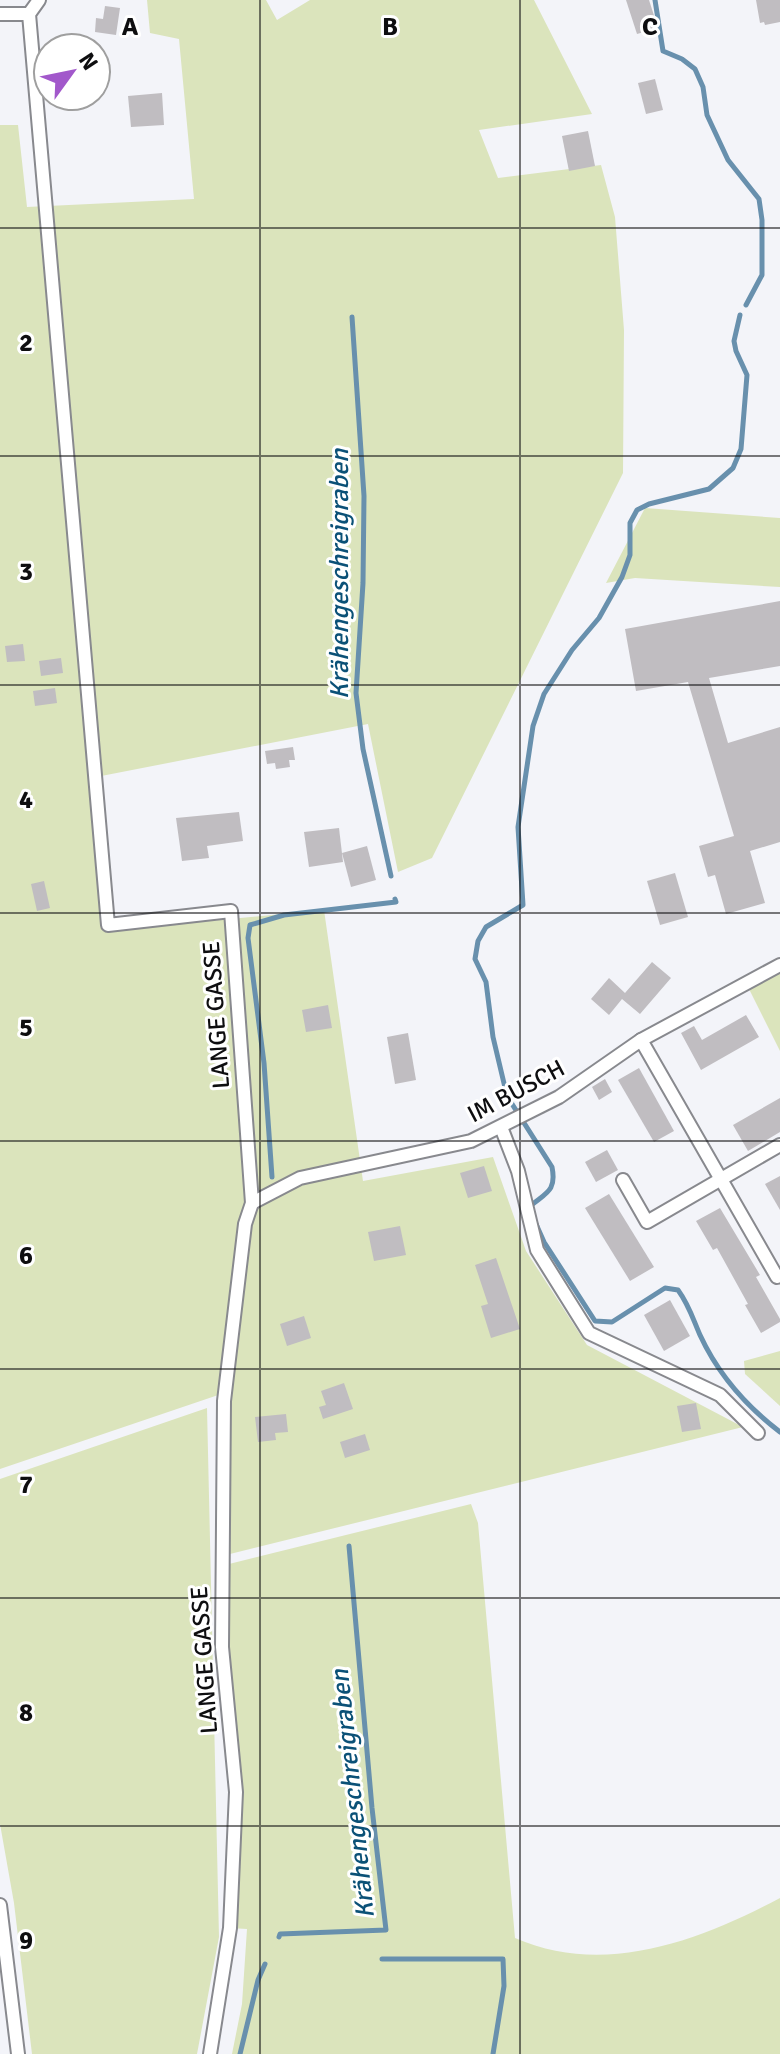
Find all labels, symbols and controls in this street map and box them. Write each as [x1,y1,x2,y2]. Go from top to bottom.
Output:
text: A [122,11,139,43]
text: B [382,11,398,43]
text: C [642,11,658,43]
north arrow [32,32,112,112]
text: N [73,48,104,75]
text: 2 [19,327,33,359]
water label: Krähengeschreigraben [324,448,356,699]
text: 3 [19,556,33,588]
text: 4 [19,784,33,816]
street label: LANGE GASSE [196,940,236,1090]
text: 5 [19,1012,33,1044]
street label: IM BUSCH [462,1053,570,1129]
text: 6 [19,1240,33,1272]
text: 7 [19,1469,33,1501]
street label: LANGE GASSE [184,1585,224,1735]
water label: Krähengeschreigraben [324,1667,382,1920]
text: 8 [19,1697,33,1729]
text: 9 [19,1925,33,1957]

